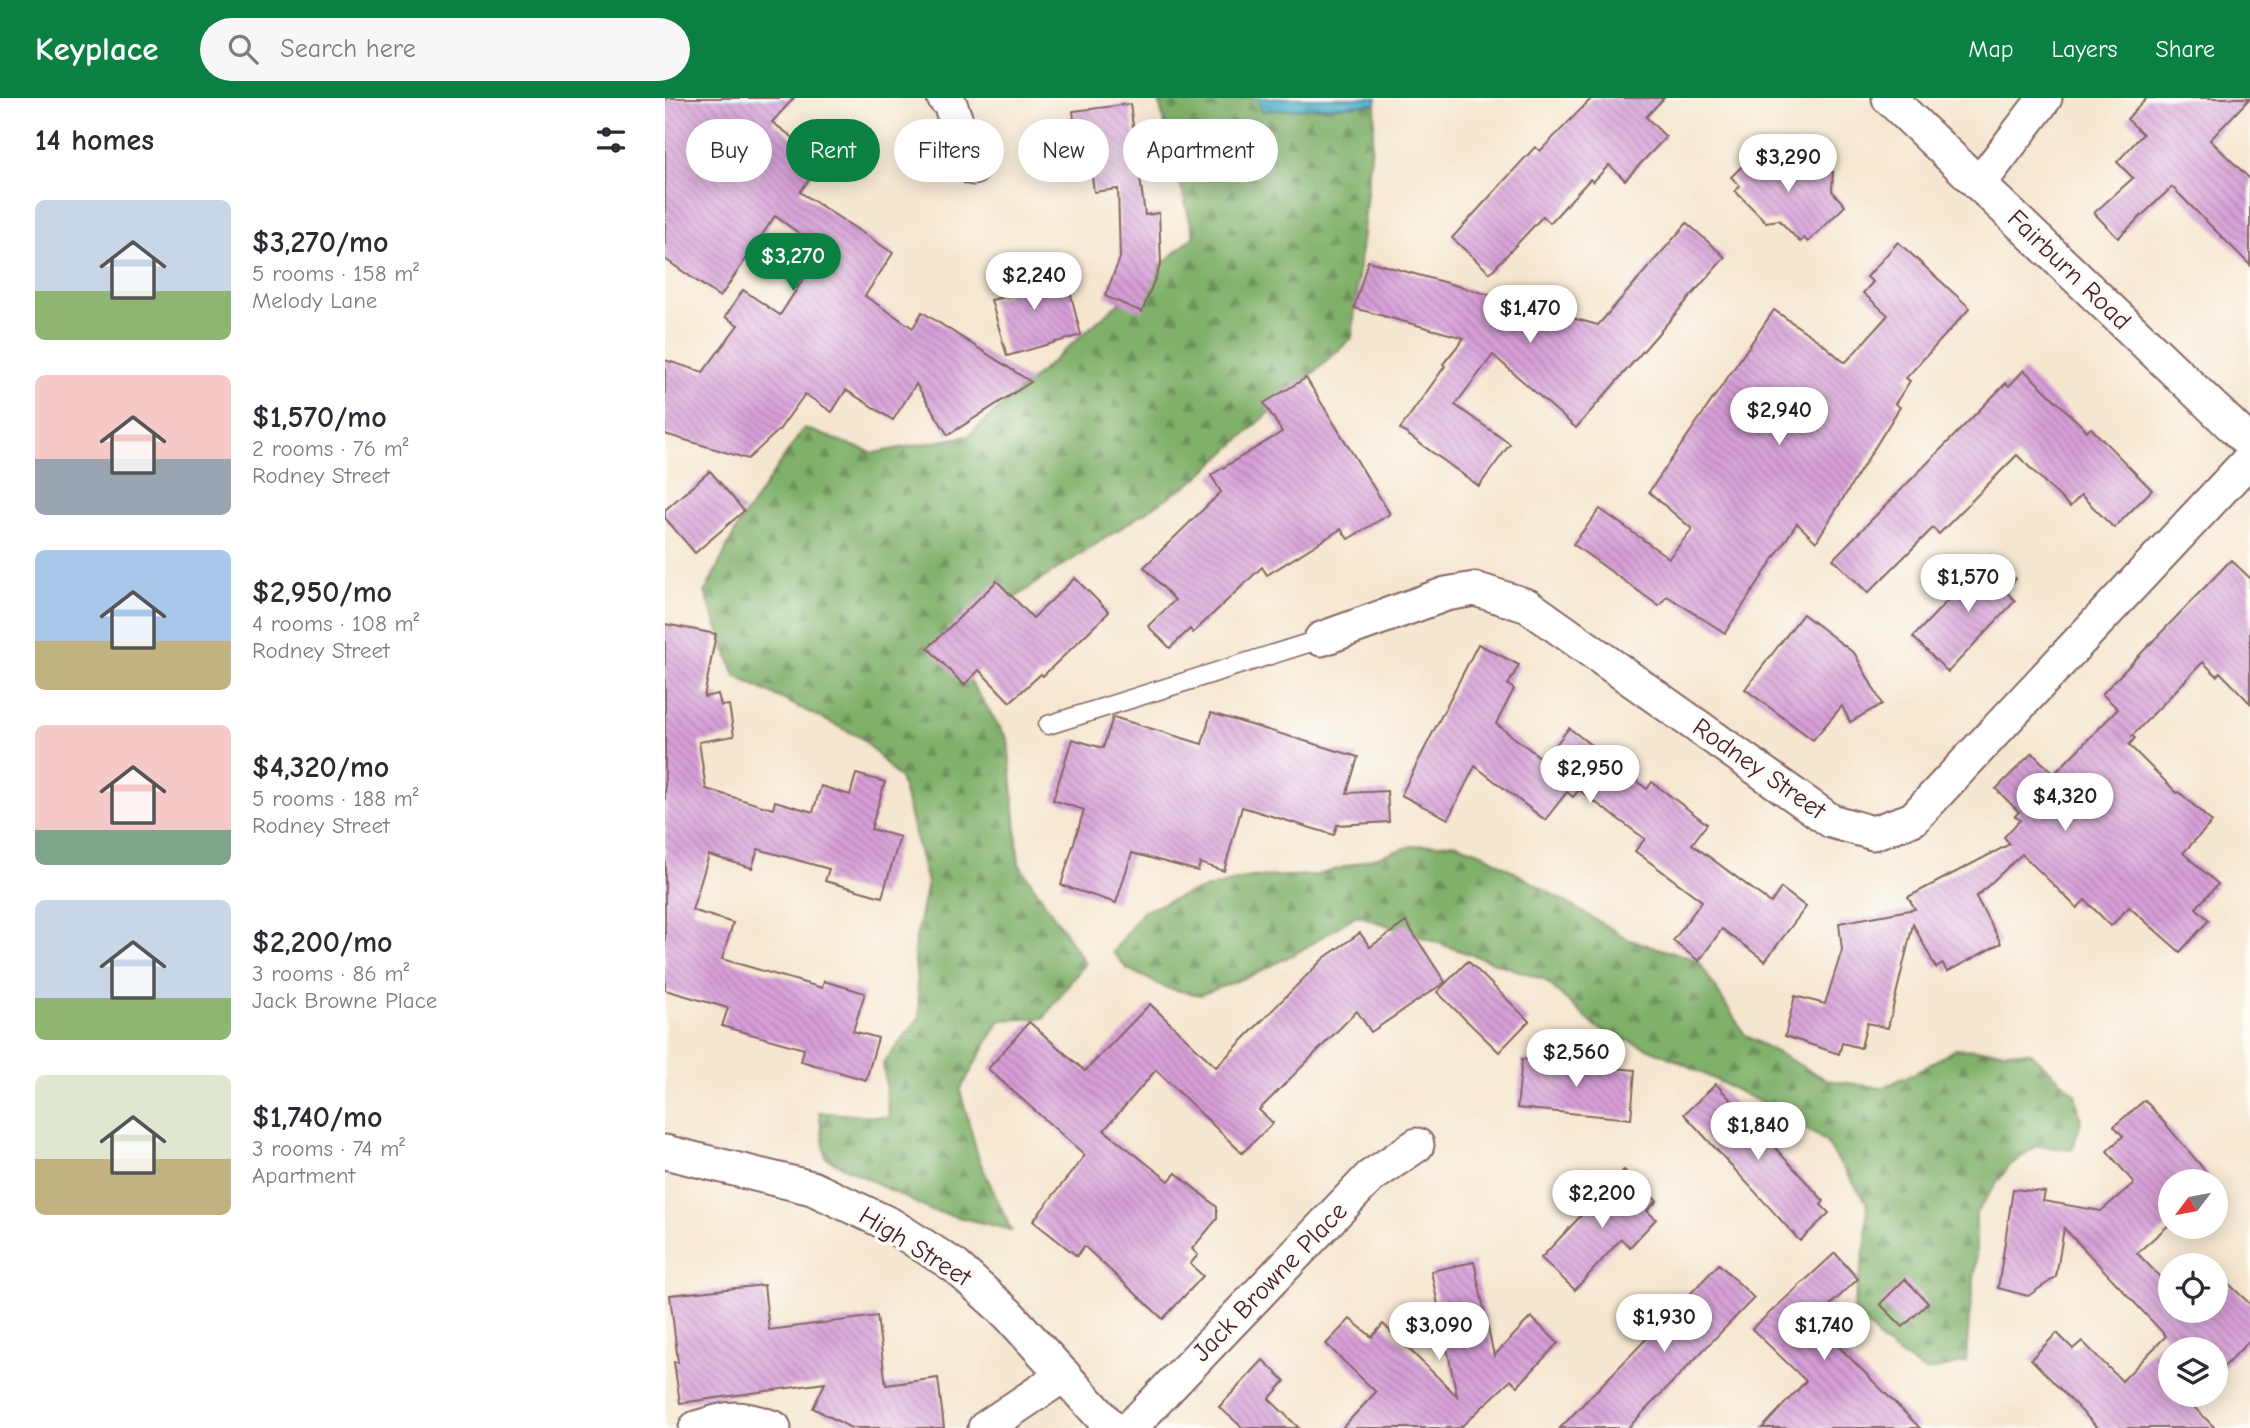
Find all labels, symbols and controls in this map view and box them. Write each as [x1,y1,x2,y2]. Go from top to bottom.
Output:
search box [200,18,690,81]
text: Keyplace [35,30,158,68]
icon: search [224,30,262,68]
text: Search here [280,34,416,64]
text: Map [1968,35,2014,63]
text: Layers [2052,35,2117,63]
text: Share [2155,35,2215,63]
chip: Buy [686,119,772,182]
chip: Rent [786,119,880,182]
chip: Filters [894,119,1004,182]
chip: New [1018,119,1109,182]
chip: Apartment [1123,119,1278,182]
icon: filters [592,121,630,159]
text: 14 homes [35,123,154,158]
pin: $3,290 [1731,134,1845,194]
text: $3,290 [1755,143,1821,170]
street label: Fairburn Road [2001,204,2137,336]
text: $3,270/mo [252,225,388,260]
icon: home [91,228,175,312]
pin: $3,270 [736,234,850,293]
text: $3,270 [761,242,825,269]
pin: $2,240 [977,252,1091,312]
text: 5 rooms · 158 m² [252,260,419,287]
text: $2,240 [1002,261,1066,288]
pin: $1,470 [1473,286,1587,345]
text: Melody Lane [252,287,377,314]
text: $1,470 [1499,294,1561,321]
pin: $2,940 [1722,388,1836,447]
text: $2,940 [1746,396,1812,423]
text: $1,570/mo [252,400,387,435]
icon: home [91,403,175,487]
text: 2 rooms · 76 m² [252,435,408,462]
text: Rodney Street [252,462,390,489]
pin: $1,570 [1911,554,2025,614]
text: $1,570 [1937,563,2000,590]
text: $2,950/mo [252,575,392,610]
icon: home [91,578,175,662]
text: 4 rooms · 108 m² [252,610,419,637]
text: Rodney Street [252,637,390,664]
street label: Rodney Street [1687,712,1833,827]
pin: $2,950 [1533,746,1647,805]
text: $4,320/mo [252,750,389,785]
icon: home [91,753,175,837]
text: $2,950 [1556,754,1624,781]
pin: $4,320 [2008,774,2122,833]
text: $4,320 [2033,782,2097,809]
text: 5 rooms · 188 m² [252,785,418,812]
text: Rodney Street [252,812,390,839]
text: $2,200/mo [252,925,393,960]
icon: home [91,928,175,1012]
text: 3 rooms · 86 m² [252,960,409,987]
text: Jack Browne Place [252,987,437,1014]
pin: $2,560 [1519,1030,1633,1089]
text: $2,560 [1542,1038,1610,1065]
text: $1,740/mo [252,1100,382,1135]
pin: $1,840 [1701,1102,1815,1162]
icon: home [91,1103,175,1187]
text: $1,840 [1727,1111,1790,1138]
text: 3 rooms · 74 m² [252,1135,405,1162]
text: Apartment [252,1162,355,1189]
north arrow [2158,1169,2228,1239]
map controls [2158,1169,2228,1407]
pin: $2,200 [1545,1170,1659,1230]
text: $2,200 [1568,1179,1636,1206]
street label: Jack Browne Place [1186,1196,1354,1368]
street label: High Street [854,1201,978,1294]
button: locate [2158,1253,2228,1323]
pin: $1,930 [1607,1294,1721,1354]
pin: $3,090 [1382,1302,1496,1362]
pin: $1,740 [1767,1302,1881,1362]
text: $1,930 [1632,1303,1696,1330]
text: $3,090 [1405,1311,1473,1338]
text: $1,740 [1794,1311,1854,1338]
button: layers [2158,1337,2228,1407]

